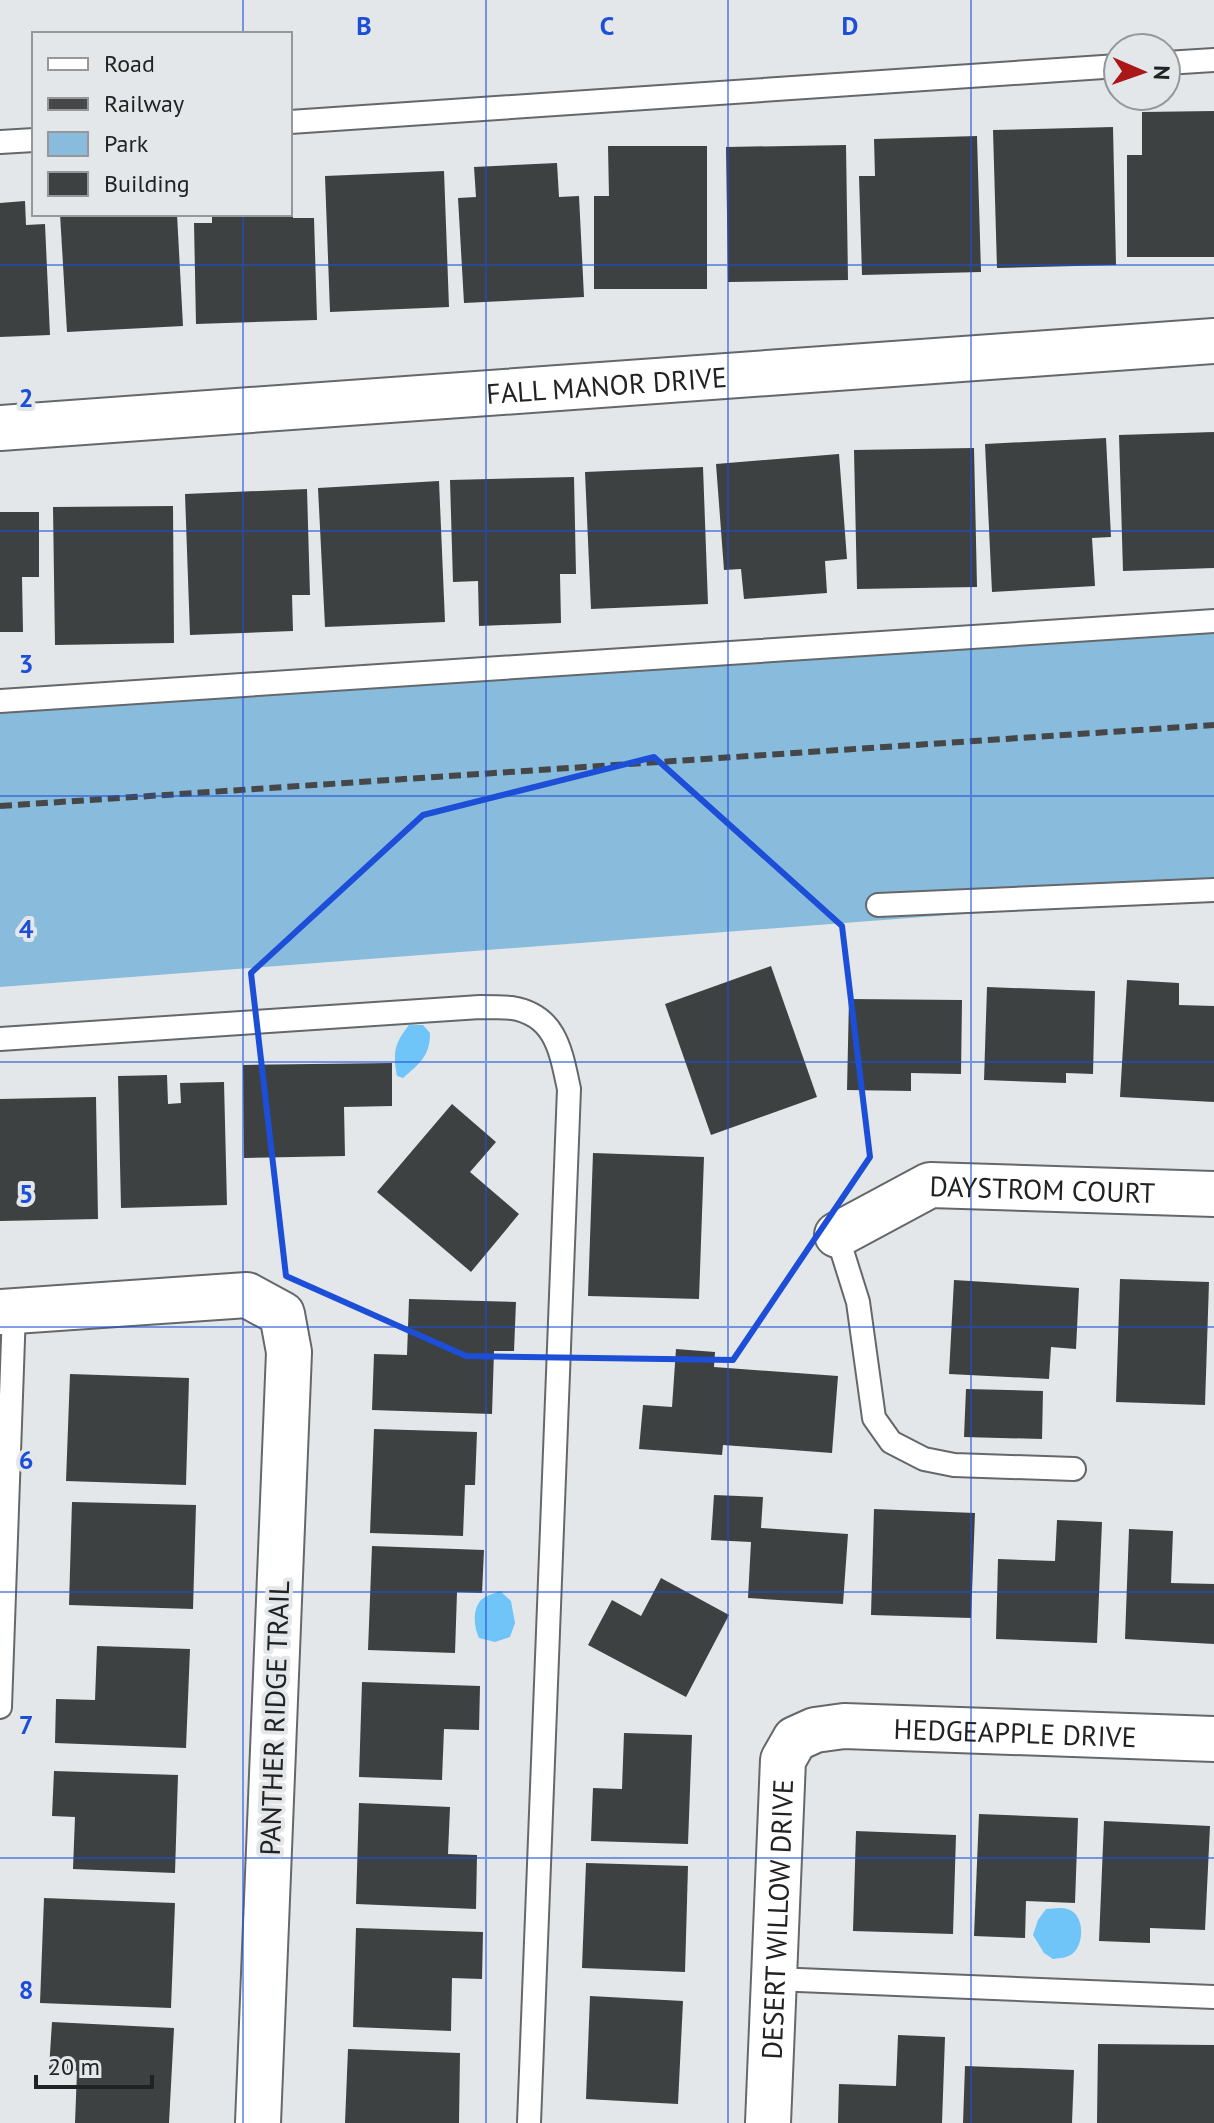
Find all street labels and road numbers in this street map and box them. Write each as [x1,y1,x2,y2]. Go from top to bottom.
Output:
street label: FALL MANOR DRIVE [485,357,728,412]
street label: DAYSTROM COURT [929,1166,1156,1211]
street label: PANTHER RIDGE TRAIL [251,1580,297,1856]
street label: HEDGEAPPLE DRIVE [893,1709,1137,1755]
street label: DESERT WILLOW DRIVE [752,1778,801,2060]

